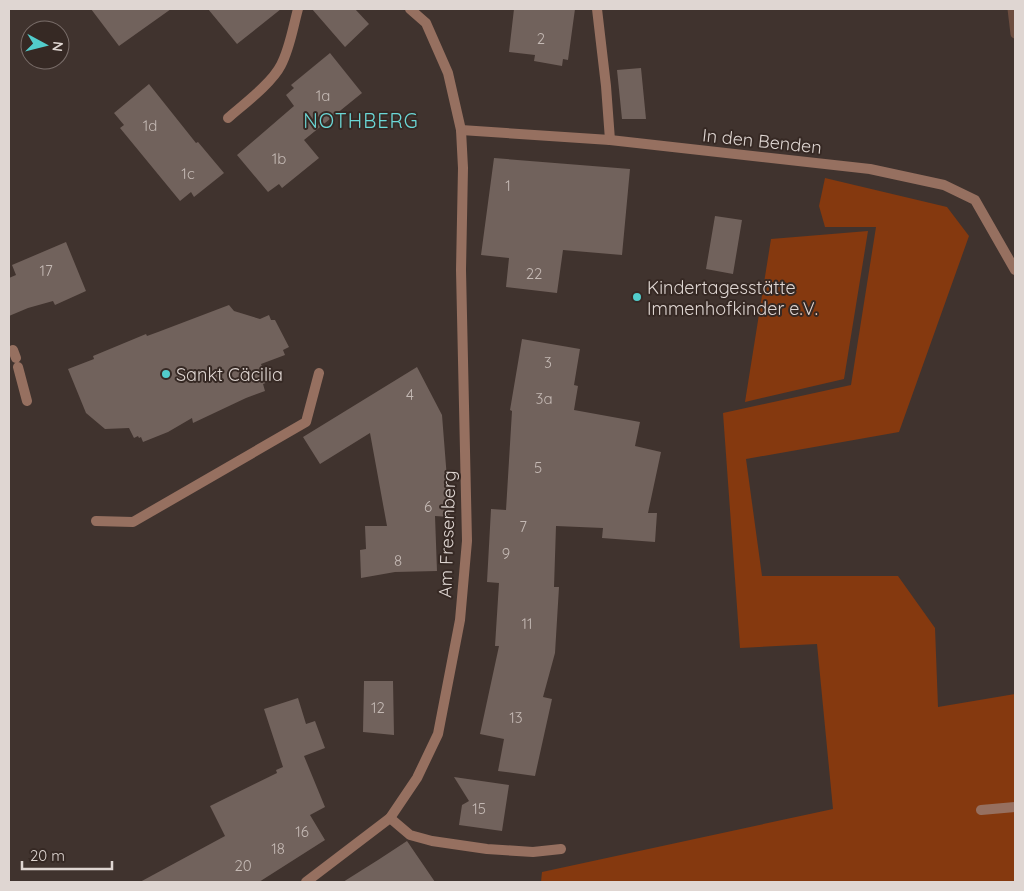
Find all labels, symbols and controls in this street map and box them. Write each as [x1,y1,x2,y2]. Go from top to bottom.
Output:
north arrow [20,20,70,70]
house number: 2 [537,29,545,48]
text: N [48,40,67,53]
house number: 1a [316,86,330,105]
district label: NOTHBERG [303,108,419,133]
house number: 1d [143,116,157,135]
street label: In den Benden [701,123,823,159]
house number: 1b [272,149,286,168]
house number: 1c [181,164,195,183]
house number: 1 [505,176,511,195]
house number: 17 [39,261,53,280]
house number: 22 [526,264,542,283]
place label: Kindertagesstätte Immenhofkinder e.V. [647,276,818,320]
marker: Kindertagesstätte Immenhofkinder e.V. [631,291,643,303]
house number: 3 [544,353,552,372]
place label: Sankt Cäcilia [176,363,283,386]
marker: Sankt Cäcilia [160,368,172,380]
house number: 4 [406,385,414,404]
house number: 3a [536,389,552,408]
house number: 5 [534,458,542,477]
street label: Am Fresenberg [433,470,461,598]
house number: 6 [424,497,432,516]
house number: 7 [519,517,527,536]
house number: 9 [502,544,510,563]
house number: 8 [394,551,402,570]
house number: 11 [521,614,533,633]
house number: 12 [371,698,385,717]
house number: 13 [509,708,523,727]
house number: 15 [472,799,486,818]
house number: 16 [295,822,309,841]
scale bar [22,838,112,870]
house number: 18 [271,839,285,858]
text: 20 m [30,846,65,865]
house number: 20 [234,856,252,875]

